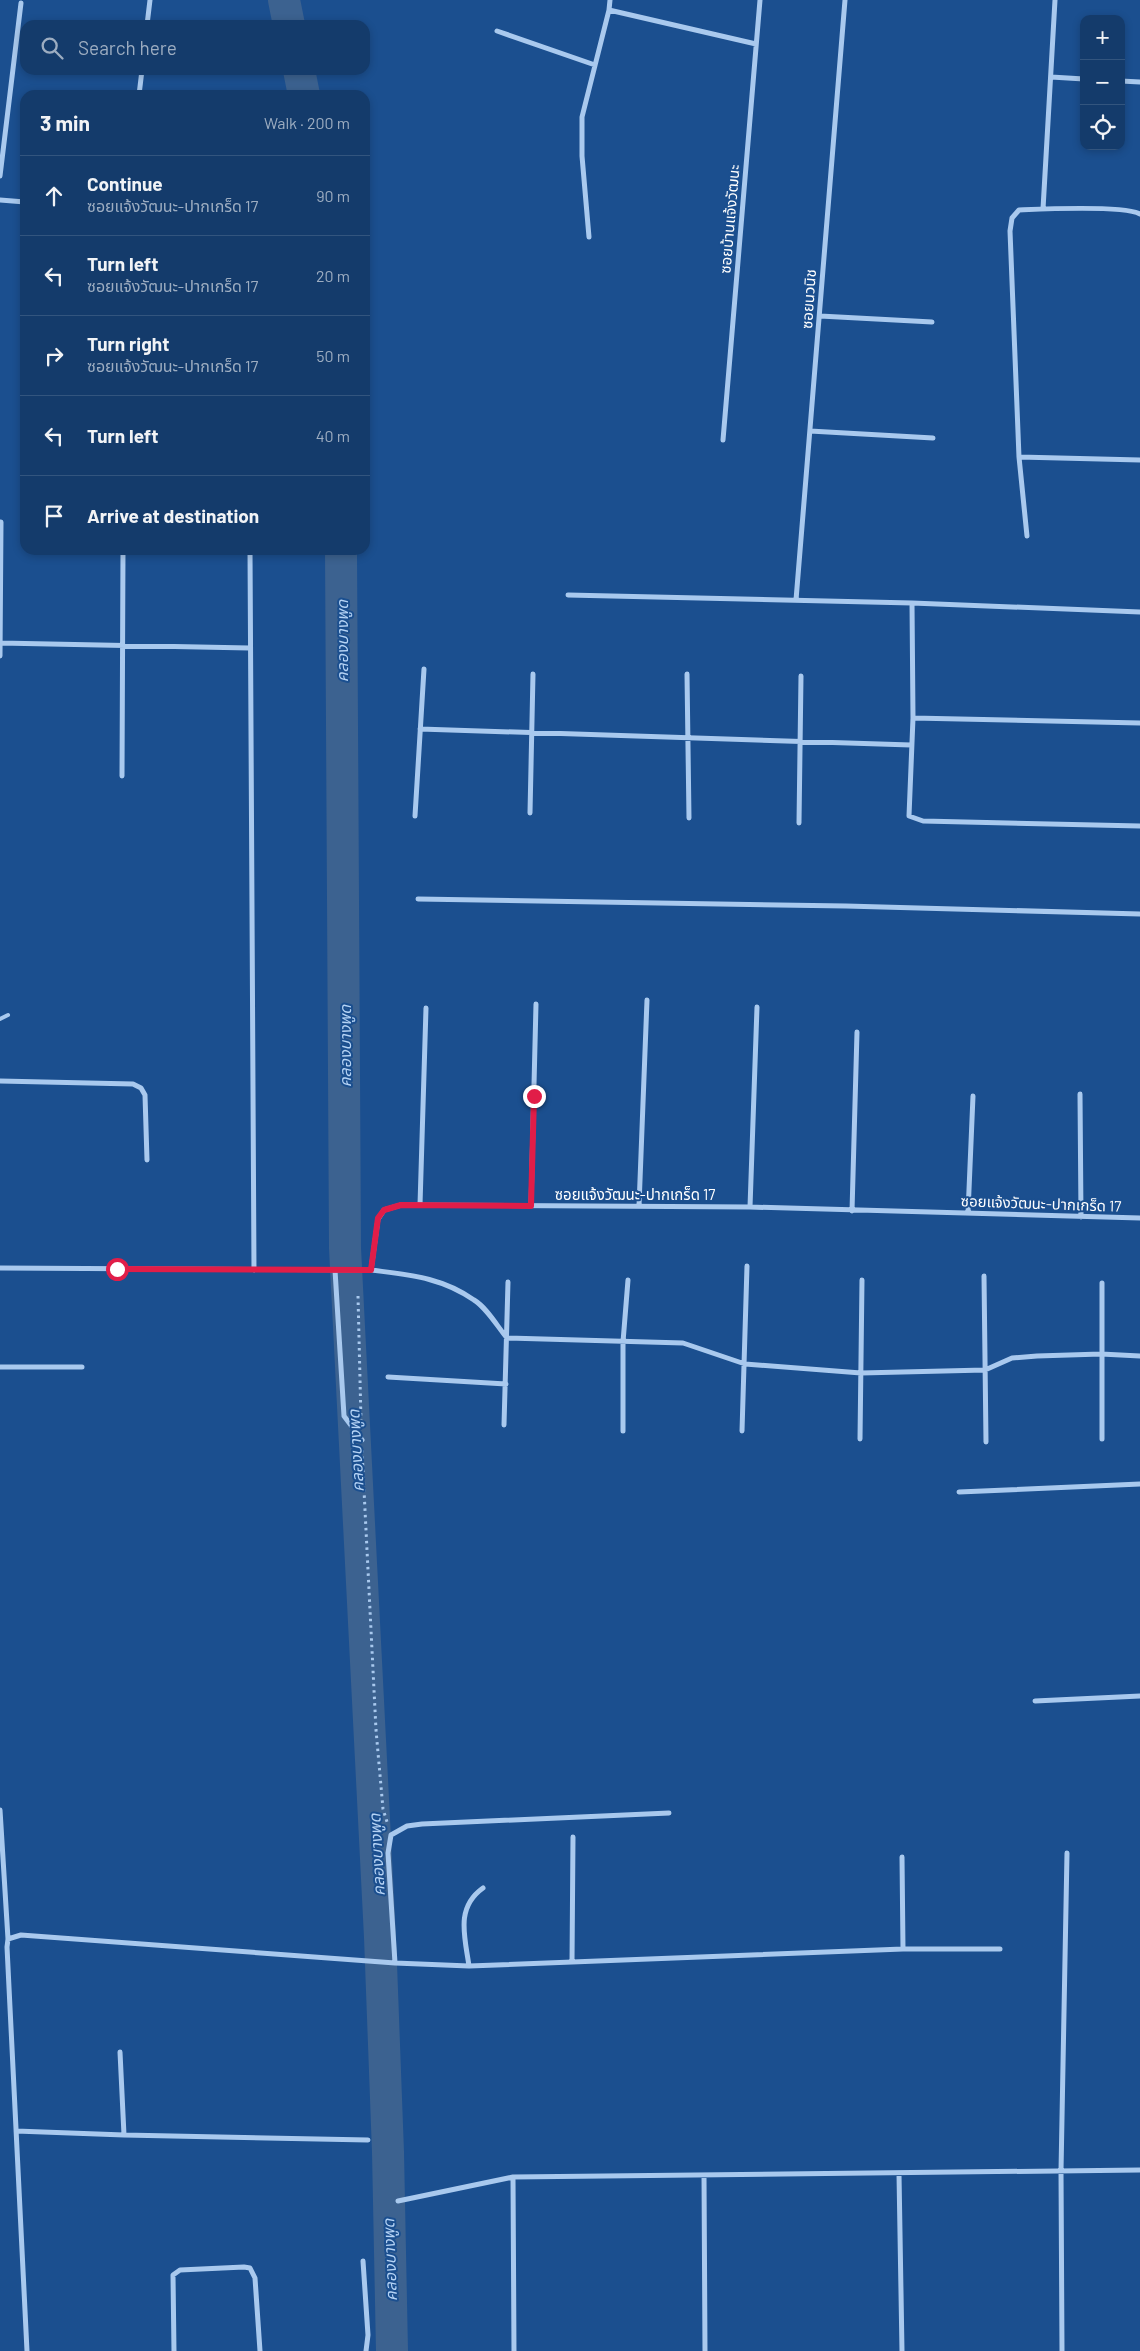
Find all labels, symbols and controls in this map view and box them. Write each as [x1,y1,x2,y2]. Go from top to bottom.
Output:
map controls [1080,15,1125,150]
button: + [1080,15,1125,60]
search box [20,20,370,75]
icon: search [38,34,66,62]
text: Search here [78,36,177,59]
button: − [1080,60,1125,105]
button: locate [1080,105,1125,150]
text: 3 min [40,110,90,135]
text: Walk · 200 m [264,113,350,132]
street label: ซอยบ้านแจ้งวัฒนะ [715,164,743,274]
text: Continue [87,172,163,195]
icon: ahead [40,182,68,210]
text: 90 m [316,186,350,205]
text: ซอยแจ้งวัฒนะ-ปากเกร็ด 17 [87,196,258,215]
text: Turn left [87,252,158,275]
icon: left [40,262,68,290]
text: 20 m [316,266,350,285]
street label: ซอยนวนิช [797,268,819,330]
text: ซอยแจ้งวัฒนะ-ปากเกร็ด 17 [87,276,258,295]
text: Turn right [87,332,169,355]
icon: right [40,342,68,370]
text: 50 m [316,346,350,365]
text: ซอยแจ้งวัฒนะ-ปากเกร็ด 17 [87,356,258,375]
icon: left [40,422,68,450]
text: Turn left [87,424,158,447]
text: 40 m [316,426,350,445]
icon: arrive [40,502,68,530]
text: Arrive at destination [87,504,259,527]
water label: คลองบางพูด [332,599,353,682]
water label: คลองบางพูด [335,1004,356,1087]
route end [523,1085,546,1108]
street label: ซอยแจ้งวัฒนะ-ปากเกร็ด 17 [555,1185,715,1203]
street label: ซอยแจ้งวัฒนะ-ปากเกร็ด 17 [960,1191,1122,1215]
route start [106,1258,129,1281]
water label: คลองบางพูด [343,1408,369,1493]
water label: คลองบางพูด [364,1812,390,1897]
water label: คลองบางพูด [378,2217,402,2302]

